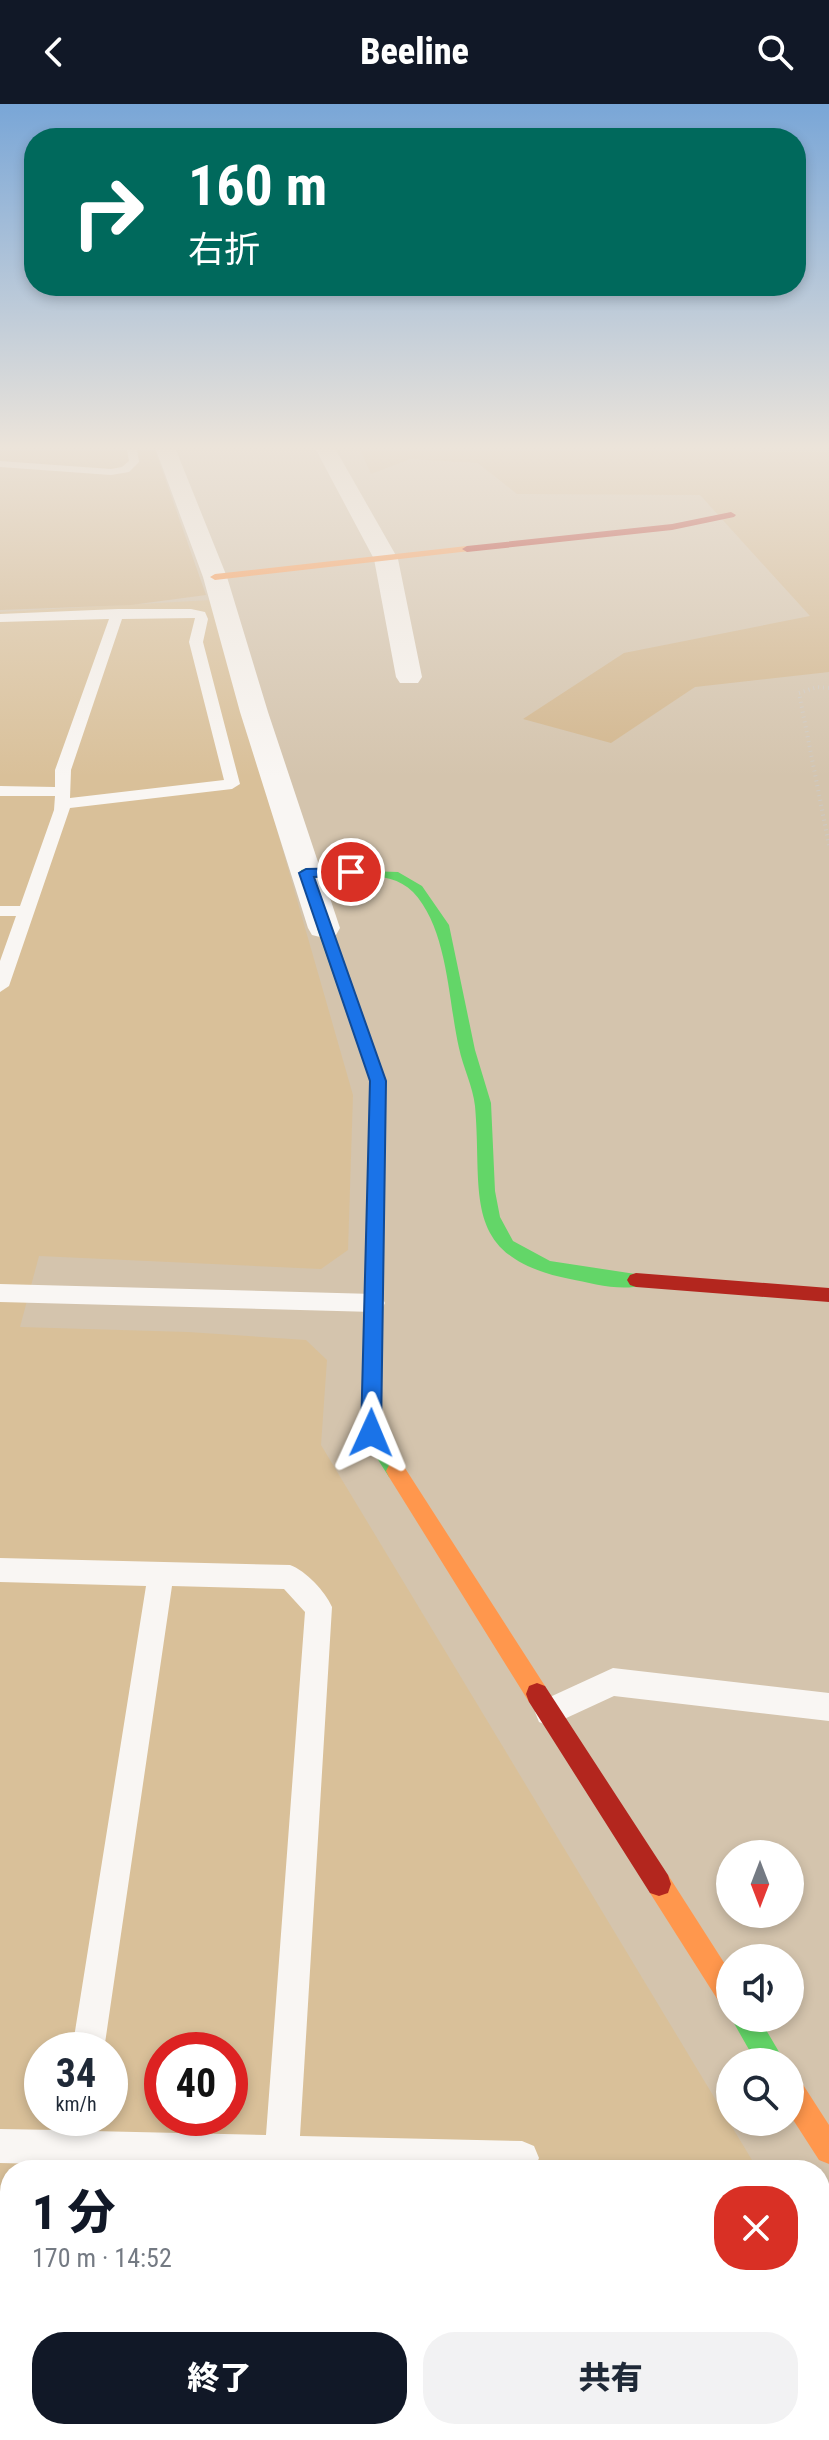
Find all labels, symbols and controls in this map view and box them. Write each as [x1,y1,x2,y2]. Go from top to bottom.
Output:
icon: back [32,30,76,74]
icon: search [753,30,797,74]
text: Beeline [360,31,469,73]
text: 160 m [188,153,327,219]
icon: right [56,160,160,264]
text: 右折 [188,229,260,271]
pin [317,838,385,906]
icon: arrive [329,850,373,894]
position arrow [329,1391,413,1475]
north arrow [716,1840,804,1928]
map controls [716,1840,804,2136]
button: sound [716,1944,804,2032]
speed limit sign: 40 [144,2032,248,2136]
button: search [716,2048,804,2136]
text: 34 [56,2050,96,2097]
text: km/h [55,2092,97,2116]
text: 1 分 [32,2184,115,2241]
button: close [714,2186,798,2270]
text: 170 m · 14:52 [32,2243,172,2273]
button: 終了 [32,2332,407,2424]
button: 共有 [423,2332,798,2424]

